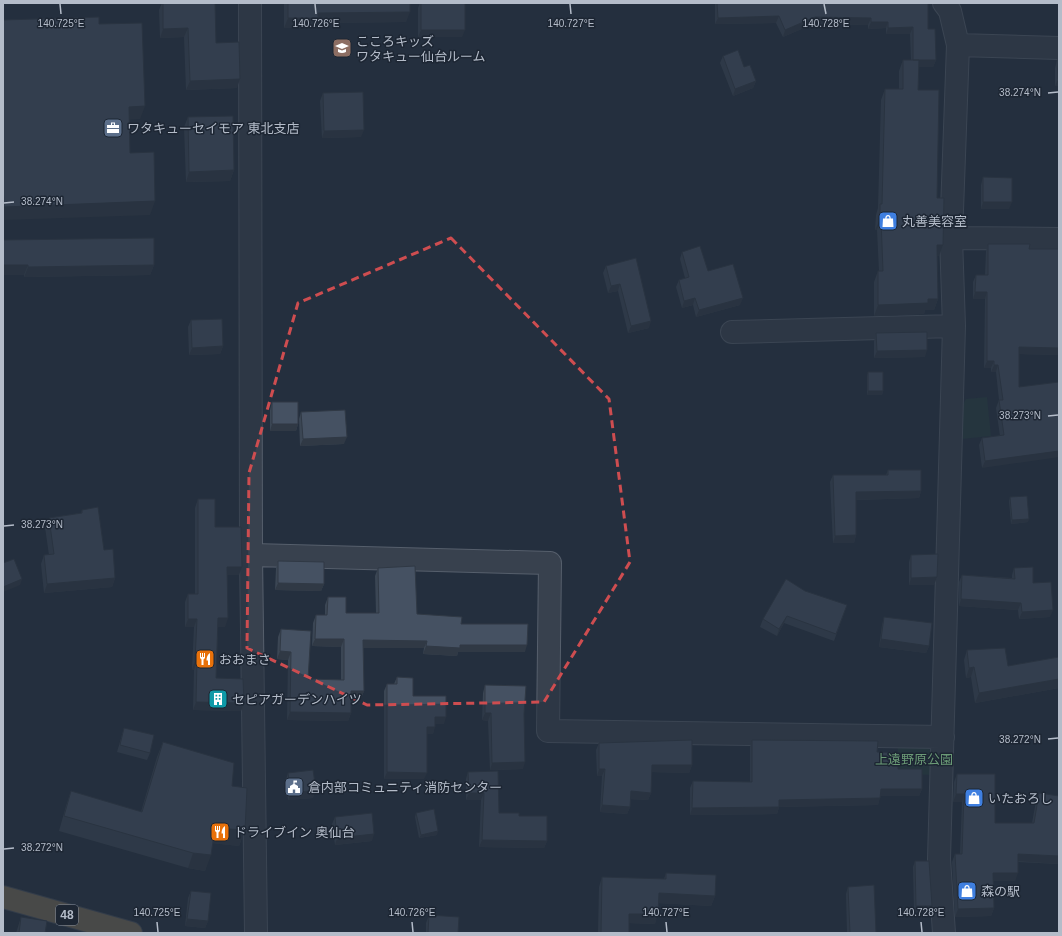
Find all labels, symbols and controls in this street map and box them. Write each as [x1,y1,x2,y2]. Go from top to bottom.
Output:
text: 140.725°E [38,18,85,29]
text: 140.726°E [293,18,340,29]
text: 140.727°E [548,18,595,29]
text: 140.728°E [803,18,850,29]
place label: こころキッズ ワタキュー仙台ルーム [356,34,486,64]
school or university icon: こころキッズ ワタキュー仙台ルーム [331,37,353,59]
text: 38.274°N [999,87,1041,98]
office icon: ワタキューセイモア 東北支店 [102,117,124,139]
place label: ワタキューセイモア 東北支店 [127,121,300,136]
text: 38.274°N [21,196,63,207]
shop icon: 丸善美容室 [877,210,899,232]
place label: 丸善美容室 [902,214,967,229]
text: 38.273°N [999,410,1041,421]
text: 38.273°N [21,519,63,530]
restaurant icon: おおまさ [194,648,216,670]
place label: おおまさ [219,652,271,667]
building icon: セピアガーデンハイツ [207,688,229,710]
place label: セピアガーデンハイツ [232,692,362,707]
text: 38.272°N [999,734,1041,745]
park label: 上遠野原公園 [875,752,953,767]
public building icon: 倉内部コミュニティ消防センター [283,776,305,798]
place label: 倉内部コミュニティ消防センター [308,780,502,795]
shop icon: いたおろし [963,787,985,809]
place label: いたおろし [988,791,1053,806]
restaurant icon: ドライブイン 奥仙台 [209,821,231,843]
place label: ドライブイン 奥仙台 [234,825,355,840]
text: 38.272°N [21,842,63,853]
shop icon: 森の駅 [956,880,978,902]
place label: 森の駅 [981,884,1020,899]
road number: 48 [56,905,78,925]
text: 140.725°E [134,907,181,918]
text: 140.726°E [389,907,436,918]
text: 140.727°E [643,907,690,918]
text: 140.728°E [898,907,945,918]

